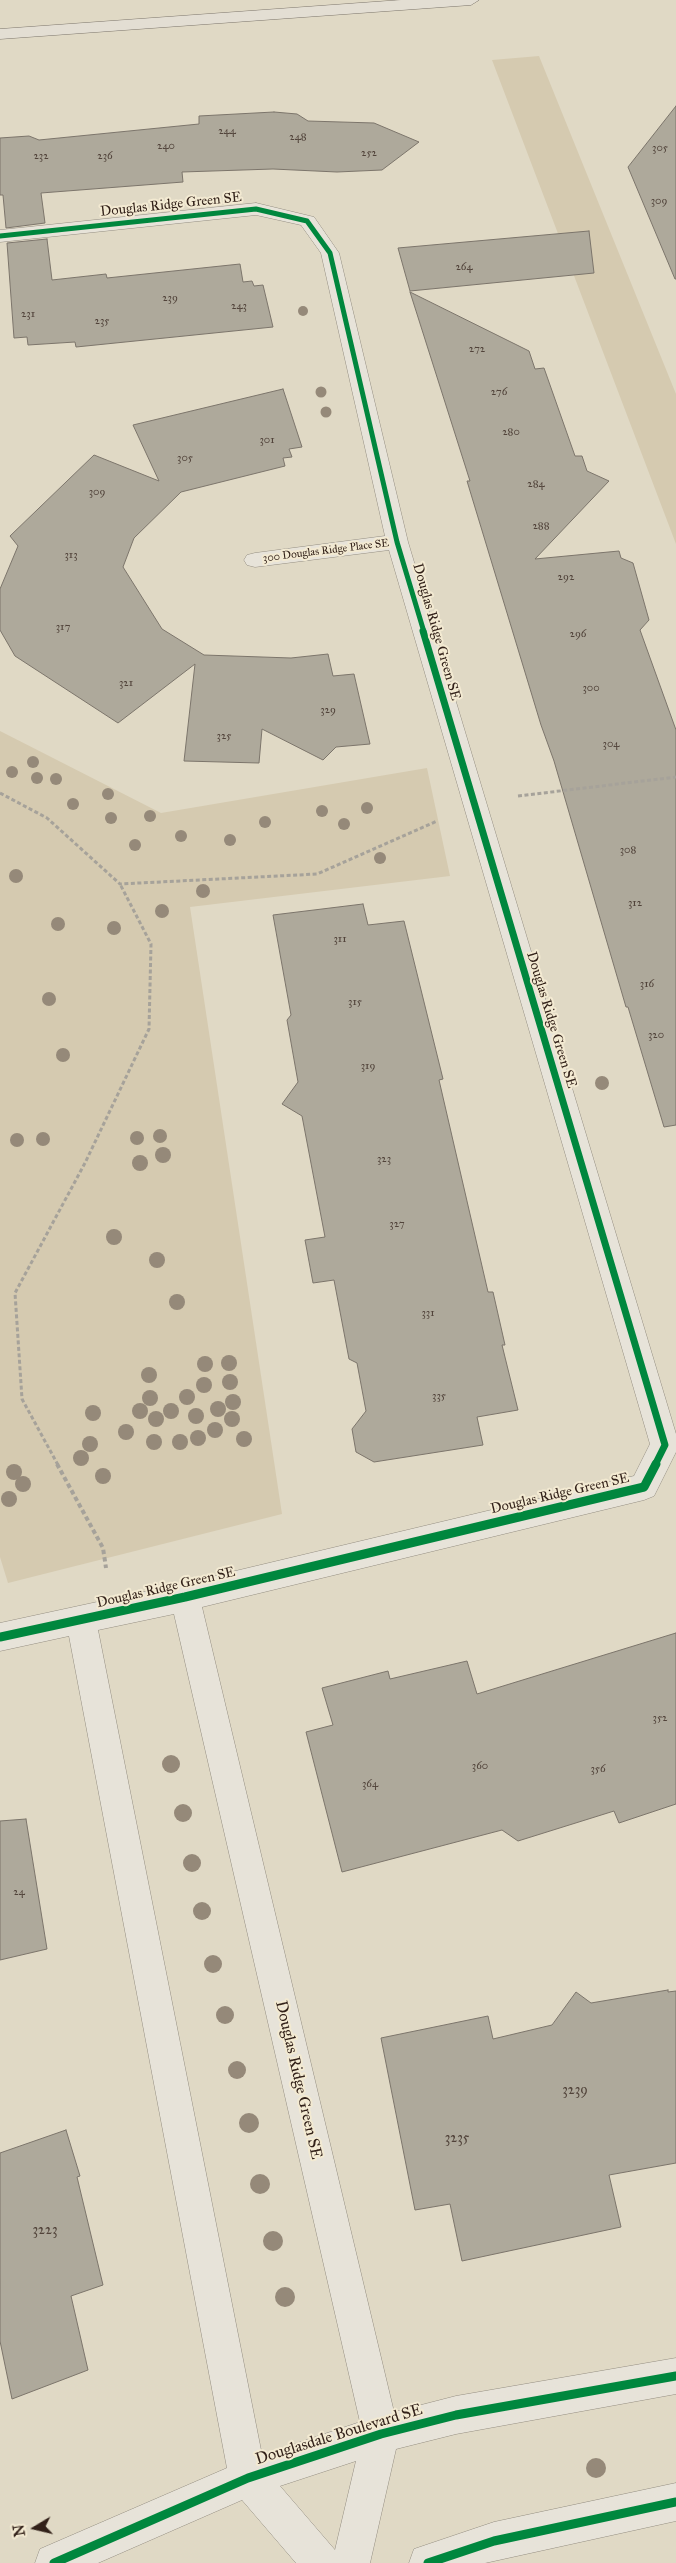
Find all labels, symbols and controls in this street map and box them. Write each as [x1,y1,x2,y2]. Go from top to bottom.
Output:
house number: 244 [218,124,236,138]
house number: 248 [289,130,307,144]
house number: 240 [157,139,175,153]
house number: 305 [652,141,668,155]
house number: 252 [361,146,377,160]
house number: 232 [33,149,49,163]
house number: 236 [97,149,113,163]
street label: Douglas Ridge Green SE [100,189,242,221]
house number: 309 [651,194,667,208]
house number: 264 [455,260,473,274]
house number: 239 [162,291,178,305]
house number: 243 [231,299,247,313]
house number: 231 [21,307,35,321]
house number: 235 [95,314,109,328]
house number: 272 [469,342,485,356]
house number: 276 [491,385,507,399]
house number: 280 [502,425,520,439]
house number: 301 [259,433,275,447]
house number: 305 [177,451,193,465]
house number: 284 [527,477,545,491]
house number: 309 [89,485,105,499]
house number: 288 [532,519,550,533]
street label: 300 Douglas Ridge Place SE [262,537,390,565]
house number: 313 [64,548,78,562]
street label: Douglas Ridge Green SE [408,562,464,702]
house number: 292 [558,570,574,584]
house number: 317 [56,620,70,634]
house number: 296 [570,627,586,641]
house number: 321 [119,676,133,690]
house number: 300 [582,681,600,695]
house number: 329 [320,703,336,717]
house number: 325 [217,729,231,743]
house number: 304 [603,737,619,751]
house number: 308 [620,843,636,857]
house number: 312 [628,896,642,910]
house number: 311 [333,932,347,946]
street label: Douglas Ridge Green SE [522,950,580,1090]
house number: 316 [640,977,654,991]
house number: 315 [348,995,362,1009]
house number: 320 [648,1028,664,1042]
house number: 319 [361,1059,375,1073]
house number: 323 [377,1152,391,1166]
house number: 327 [389,1217,405,1231]
house number: 331 [421,1306,435,1320]
house number: 335 [432,1389,446,1403]
street label: Douglas Ridge Green SE [489,1470,631,1518]
street label: Douglas Ridge Green SE [95,1564,237,1612]
house number: 352 [653,1711,667,1725]
house number: 360 [472,1759,488,1773]
house number: 356 [590,1762,606,1776]
house number: 364 [362,1777,378,1791]
house number: 24 [13,1885,25,1899]
street label: Douglas Ridge Green SE [270,1999,326,2161]
house number: 3239 [562,2083,588,2099]
house number: 3235 [445,2131,469,2147]
house number: 3223 [33,2223,57,2239]
street label: Douglasdale Boulevard SE [253,2400,425,2470]
north arrow [10,2503,60,2553]
text: N [10,2523,29,2538]

